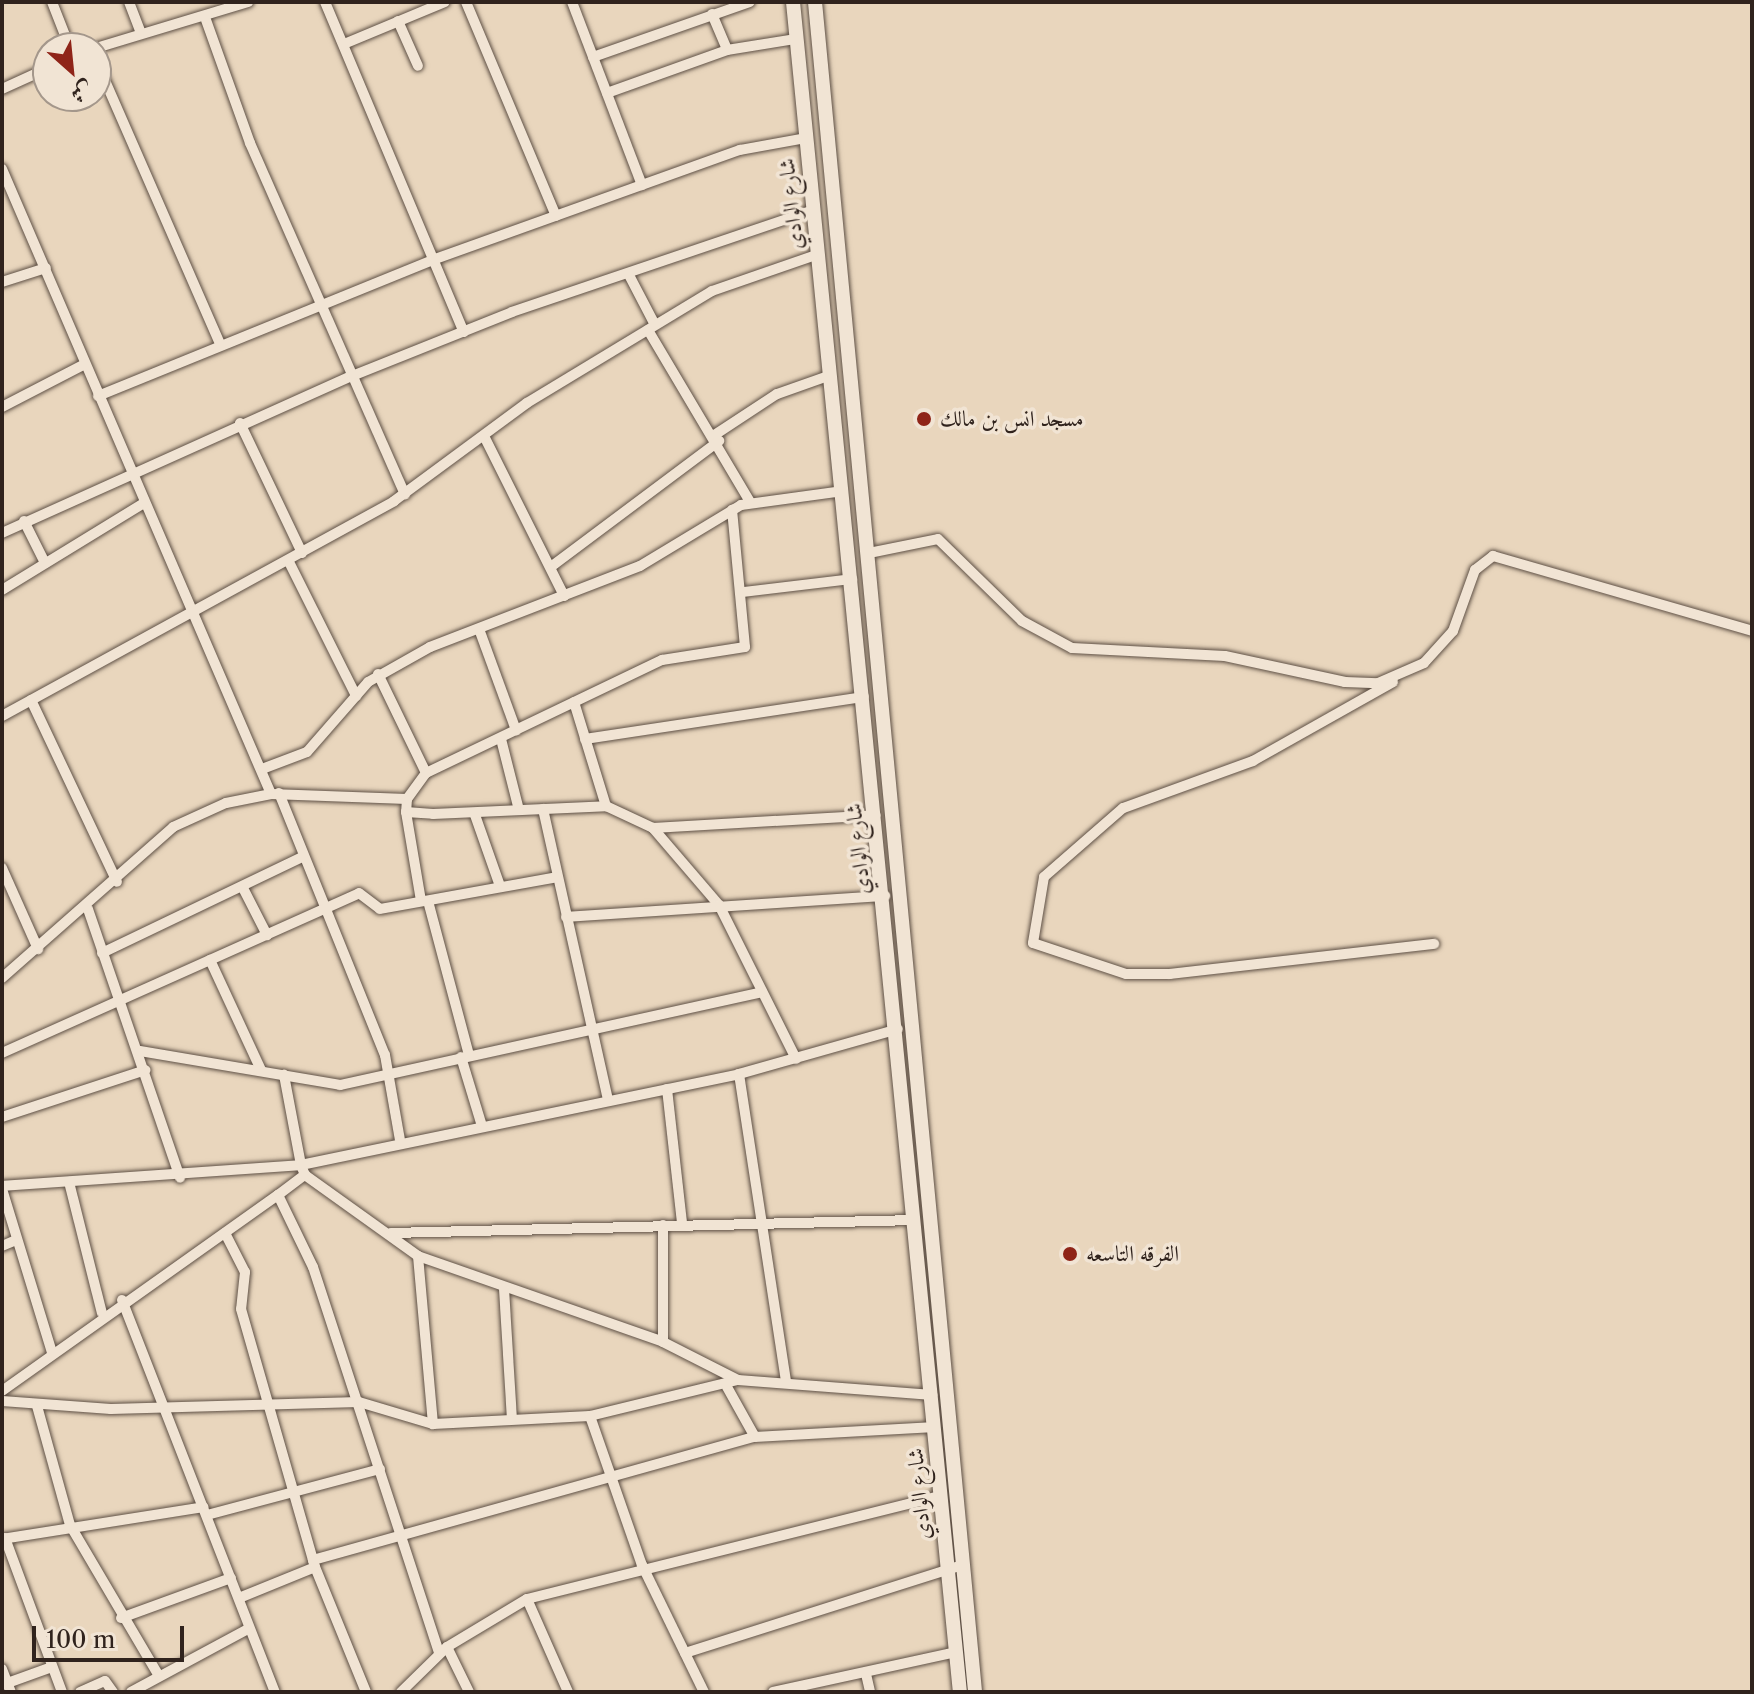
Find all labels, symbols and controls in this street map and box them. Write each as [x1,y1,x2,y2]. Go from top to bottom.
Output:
north arrow [32,32,112,112]
text: ش [66,75,98,109]
street label: شارع الوادي [773,157,809,251]
place label: مسجد انس بن مالك [940,406,1084,432]
marker: مسجد انس بن مالك [915,410,933,428]
street label: شارع الوادي [840,802,876,896]
place label: الفرقه التاسعه [1086,1241,1179,1267]
marker: الفرقه التاسعه [1061,1245,1079,1263]
street label: شارع الوادي [902,1447,936,1541]
scale bar [36,1610,188,1660]
text: 100 m [46,1625,115,1654]

